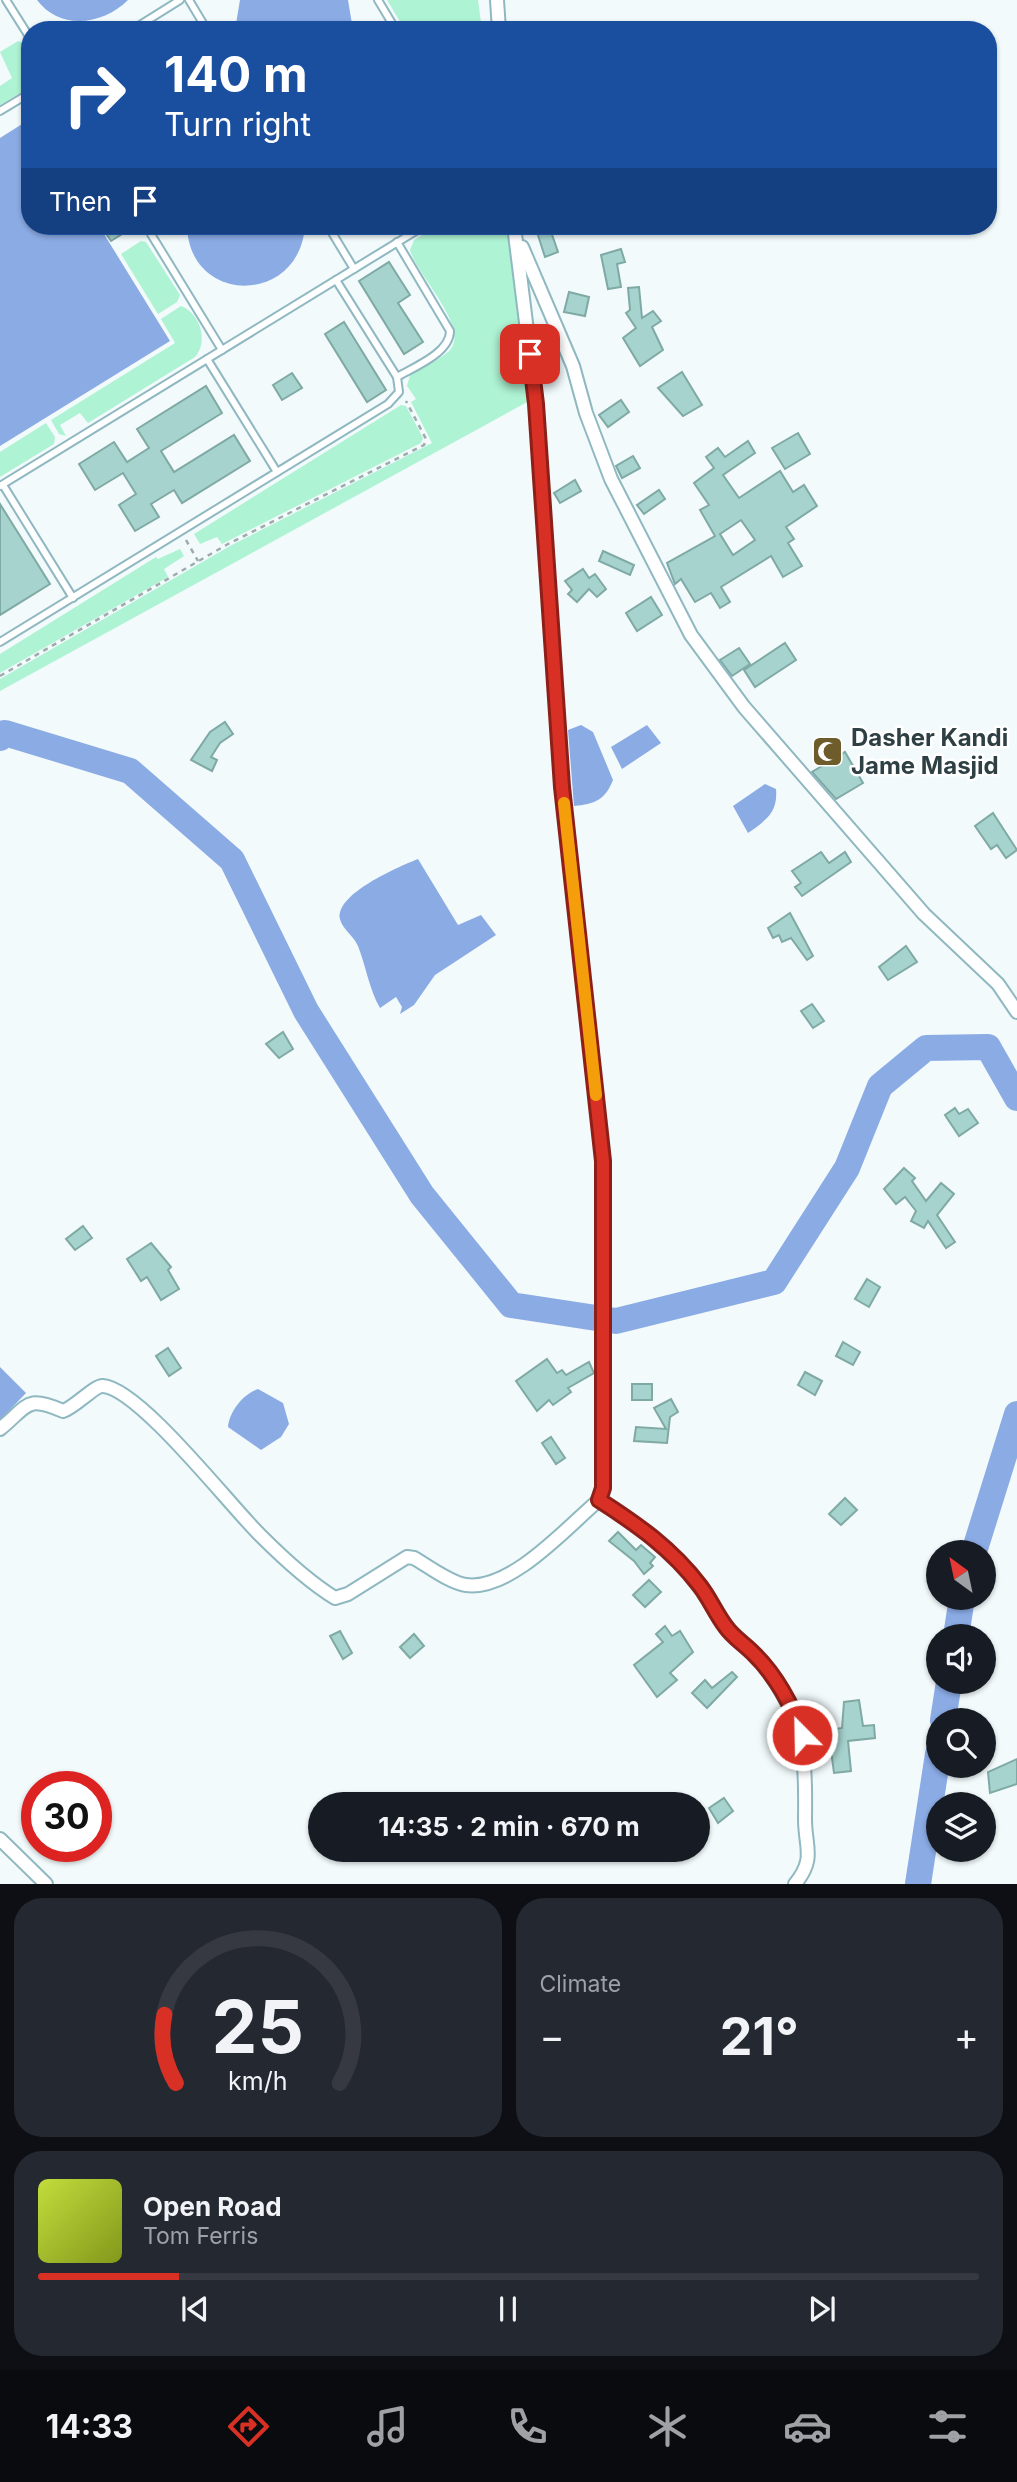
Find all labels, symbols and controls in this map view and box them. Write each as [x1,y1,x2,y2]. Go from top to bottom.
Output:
text: 140 m [164,45,308,104]
icon: right [49,49,140,140]
text: Turn right [164,105,311,144]
icon: arrive [126,182,164,220]
text: Then [49,186,112,217]
pin [500,324,560,384]
icon: arrive [511,335,549,373]
place label: Dasher Kandi Jame Masjid [851,723,1008,780]
mosque icon: Dasher Kandi Jame Masjid [811,734,845,768]
north arrow [926,1540,996,1610]
map controls [926,1540,996,1862]
button: sound [926,1624,996,1694]
position arrow [765,1698,839,1772]
button: search [926,1708,996,1778]
speed limit sign: 30 [21,1771,112,1862]
button: layers [926,1792,996,1862]
text: 14:35 · 2 min · 670 m [378,1811,640,1842]
text: Climate [540,1970,621,1998]
text: 25 [212,1983,304,2072]
text: 21° [720,2005,799,2068]
text: − [540,2013,565,2059]
text: + [954,2013,979,2059]
text: km/h [228,2066,287,2096]
text: Open Road [143,2191,282,2222]
text: Tom Ferris [143,2222,258,2250]
icon: previous [176,2290,214,2328]
icon: pause [489,2290,527,2328]
icon: next [803,2290,841,2328]
icon: directions [224,2402,273,2451]
icon: music [363,2402,412,2451]
icon: phone [503,2402,552,2451]
icon: climate [643,2402,692,2451]
icon: car [783,2402,832,2451]
icon: filters [923,2402,972,2451]
text: 14:33 [45,2407,133,2446]

